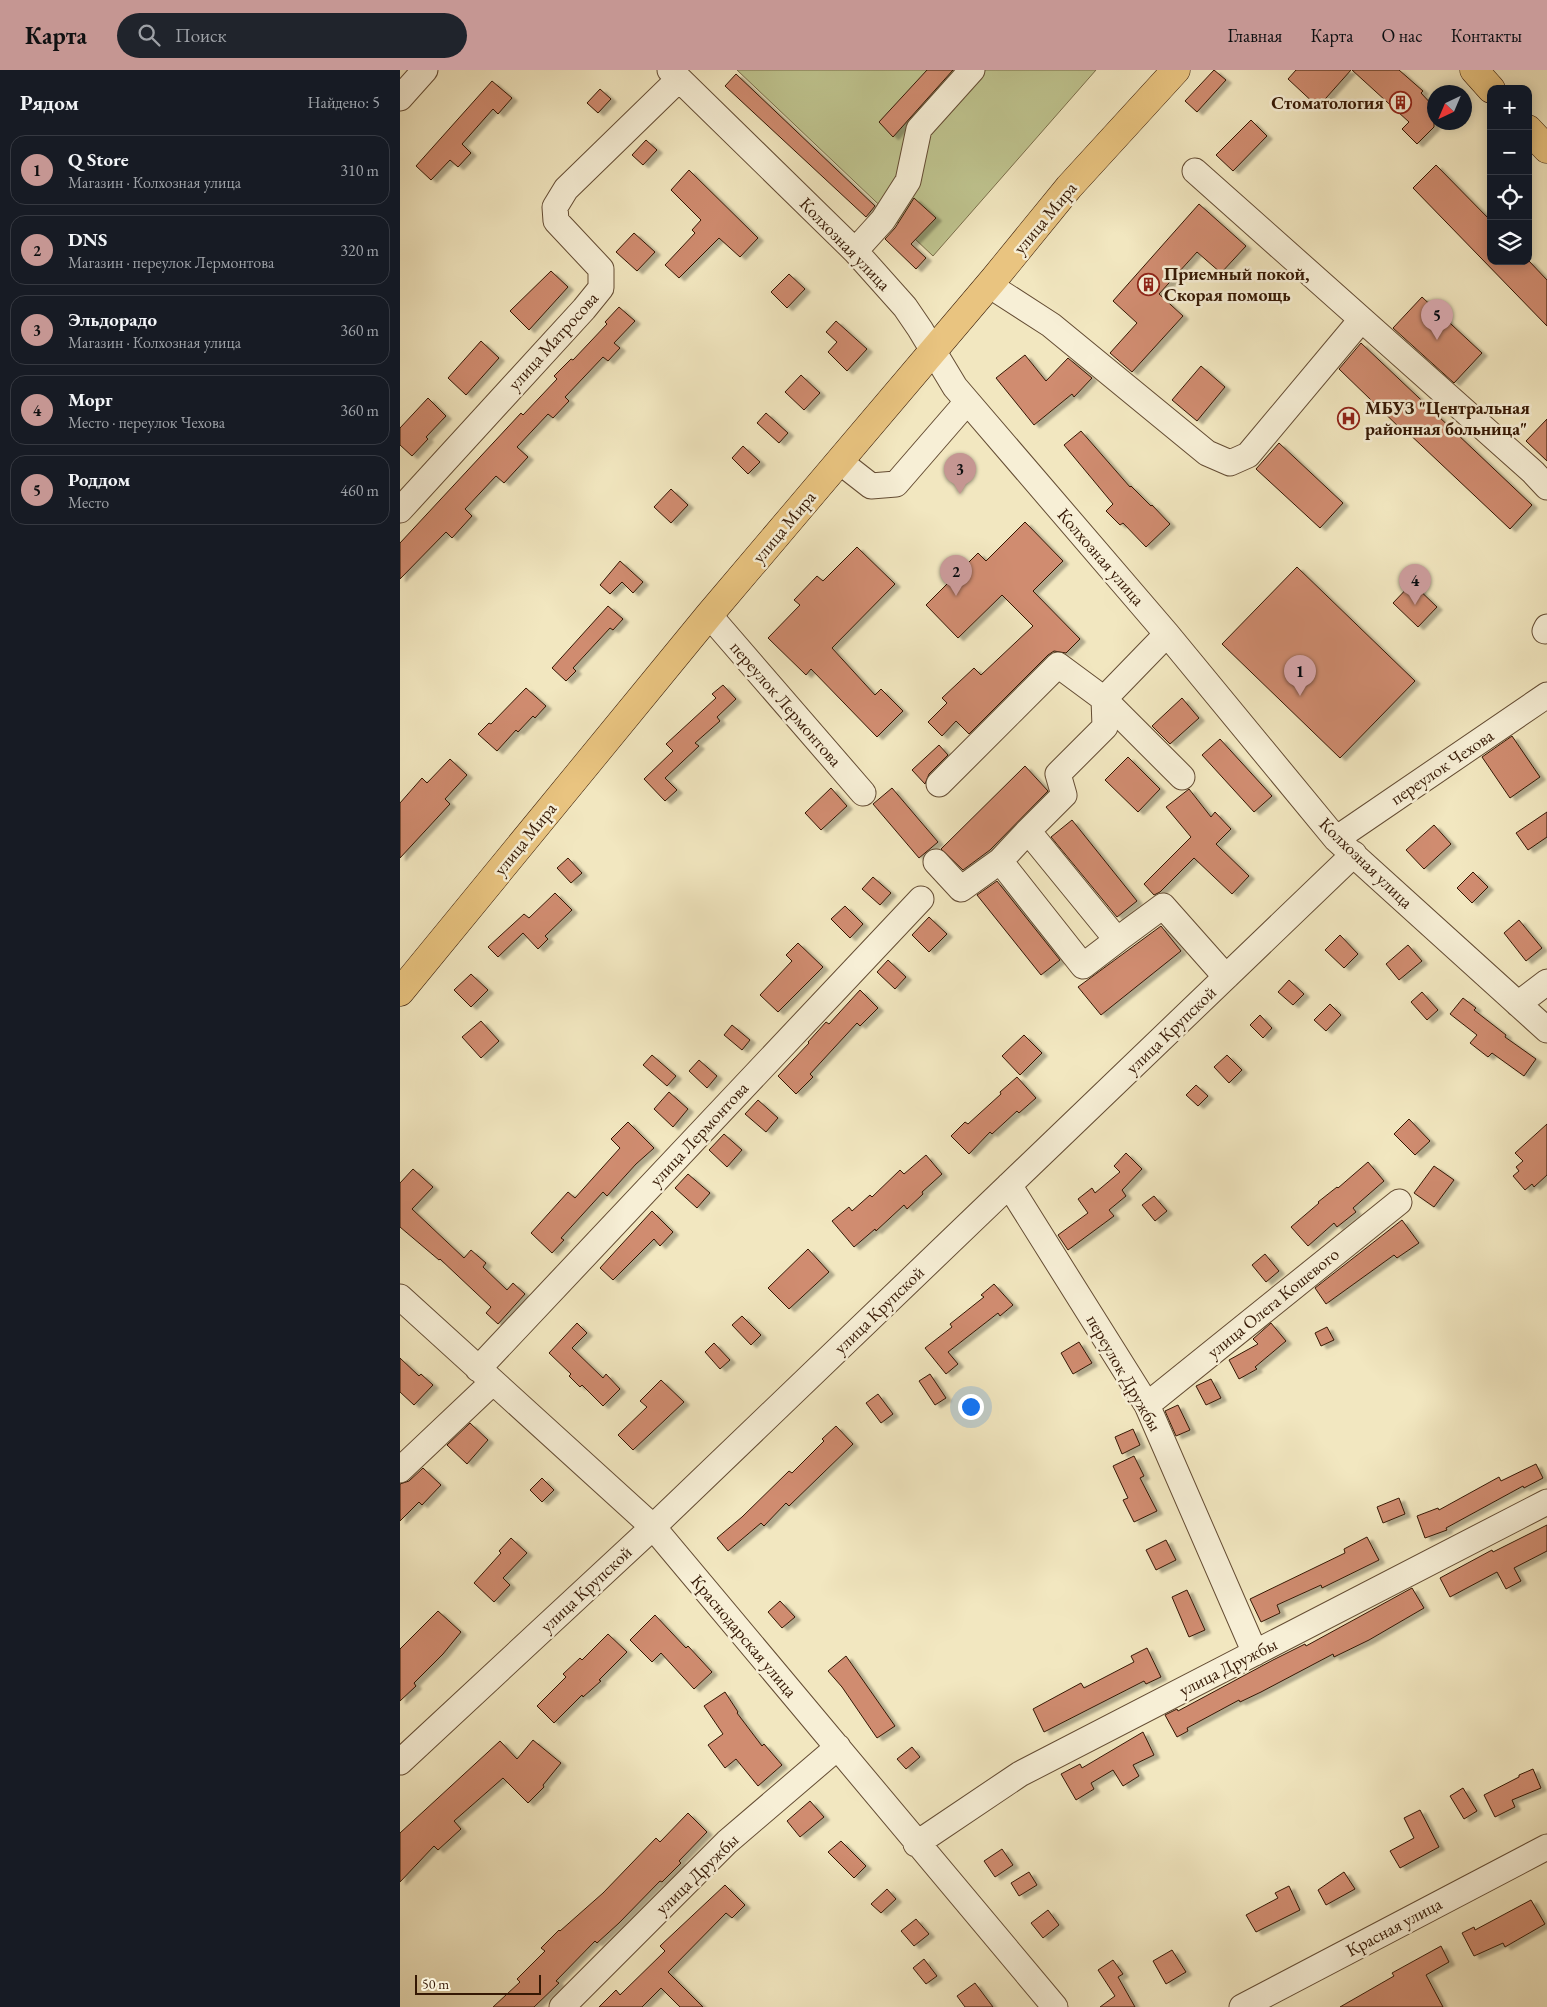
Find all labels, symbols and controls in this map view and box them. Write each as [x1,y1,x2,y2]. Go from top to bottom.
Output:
search box [117,13,467,58]
text: Карта [25,20,87,51]
icon: search [135,21,163,49]
text: Поиск [175,23,227,48]
text: Главная [1228,24,1282,47]
text: Карта [1310,24,1353,47]
text: О нас [1381,24,1423,47]
text: Контакты [1451,24,1522,47]
north arrow [1427,85,1472,130]
map controls [1487,85,1532,265]
button: + [1487,85,1532,130]
text: Рядом [20,89,79,116]
place label: Стоматология [1271,91,1384,114]
building icon: Стоматология [1388,91,1412,115]
text: Найдено: 5 [308,92,380,113]
button: − [1487,130,1532,175]
text: Q Store [68,147,129,172]
text: 1 [33,160,41,181]
text: 310 m [340,160,379,181]
text: Магазин · Колхозная улица [68,172,241,193]
button: locate [1487,175,1532,220]
street label: улица Мира [1008,176,1082,259]
street label: Колхозная улица [795,192,896,296]
button: layers [1487,220,1532,265]
text: DNS [68,227,107,252]
text: 2 [33,240,41,261]
text: 320 m [340,240,379,261]
text: Магазин · переулок Лермонтова [68,252,274,273]
place label: Приемный покой, Скорая помощь [1164,262,1309,306]
building icon: Приемный покой, Скорая помощь [1136,272,1160,296]
street label: улица Матросова [502,286,604,395]
pin: 5 [1421,299,1453,340]
text: Эльдорадо [68,307,157,332]
text: 3 [33,320,41,341]
text: 360 m [340,320,379,341]
text: Магазин · Колхозная улица [68,332,241,353]
text: Морг [68,387,113,412]
place label: МБУЗ "Центральная районная больница" [1365,396,1530,440]
text: 4 [33,400,41,421]
text: 360 m [340,400,379,421]
hospital icon: МБУЗ "Центральная районная больница" [1337,406,1361,430]
text: Место · переулок Чехова [68,412,225,433]
pin: 3 [944,453,976,494]
text: Роддом [68,467,130,492]
text: 5 [33,480,41,501]
text: 460 m [340,480,379,501]
street label: улица Мира [747,485,821,568]
text: Место [68,492,109,513]
street label: Колхозная улица [1053,503,1151,611]
pin: 2 [940,555,972,596]
pin: 4 [1399,564,1431,605]
street label: переулок Лермонтова [725,636,848,772]
pin: 1 [1284,655,1316,696]
street label: переулок Чехова [1386,723,1498,810]
street label: улица Мира [488,797,562,880]
street label: Колхозная улица [1315,812,1419,914]
street label: улица Крупской [1121,980,1221,1079]
street label: улица Лермонтова [644,1076,754,1191]
street label: улица Олега Кошевого [1202,1242,1344,1363]
street label: улица Крупской [829,1260,929,1359]
street label: переулок Дружбы [1082,1310,1167,1435]
your location [958,1394,984,1420]
street label: улица Крупской [535,1540,637,1637]
street label: Краснодарская улица [686,1569,803,1703]
street label: улица Дружбы [1175,1632,1281,1701]
street label: улица Дружбы [650,1828,743,1919]
street label: Красная улица [1342,1891,1446,1961]
scale bar [415,1972,541,1995]
text: 50 m [422,1975,449,1993]

